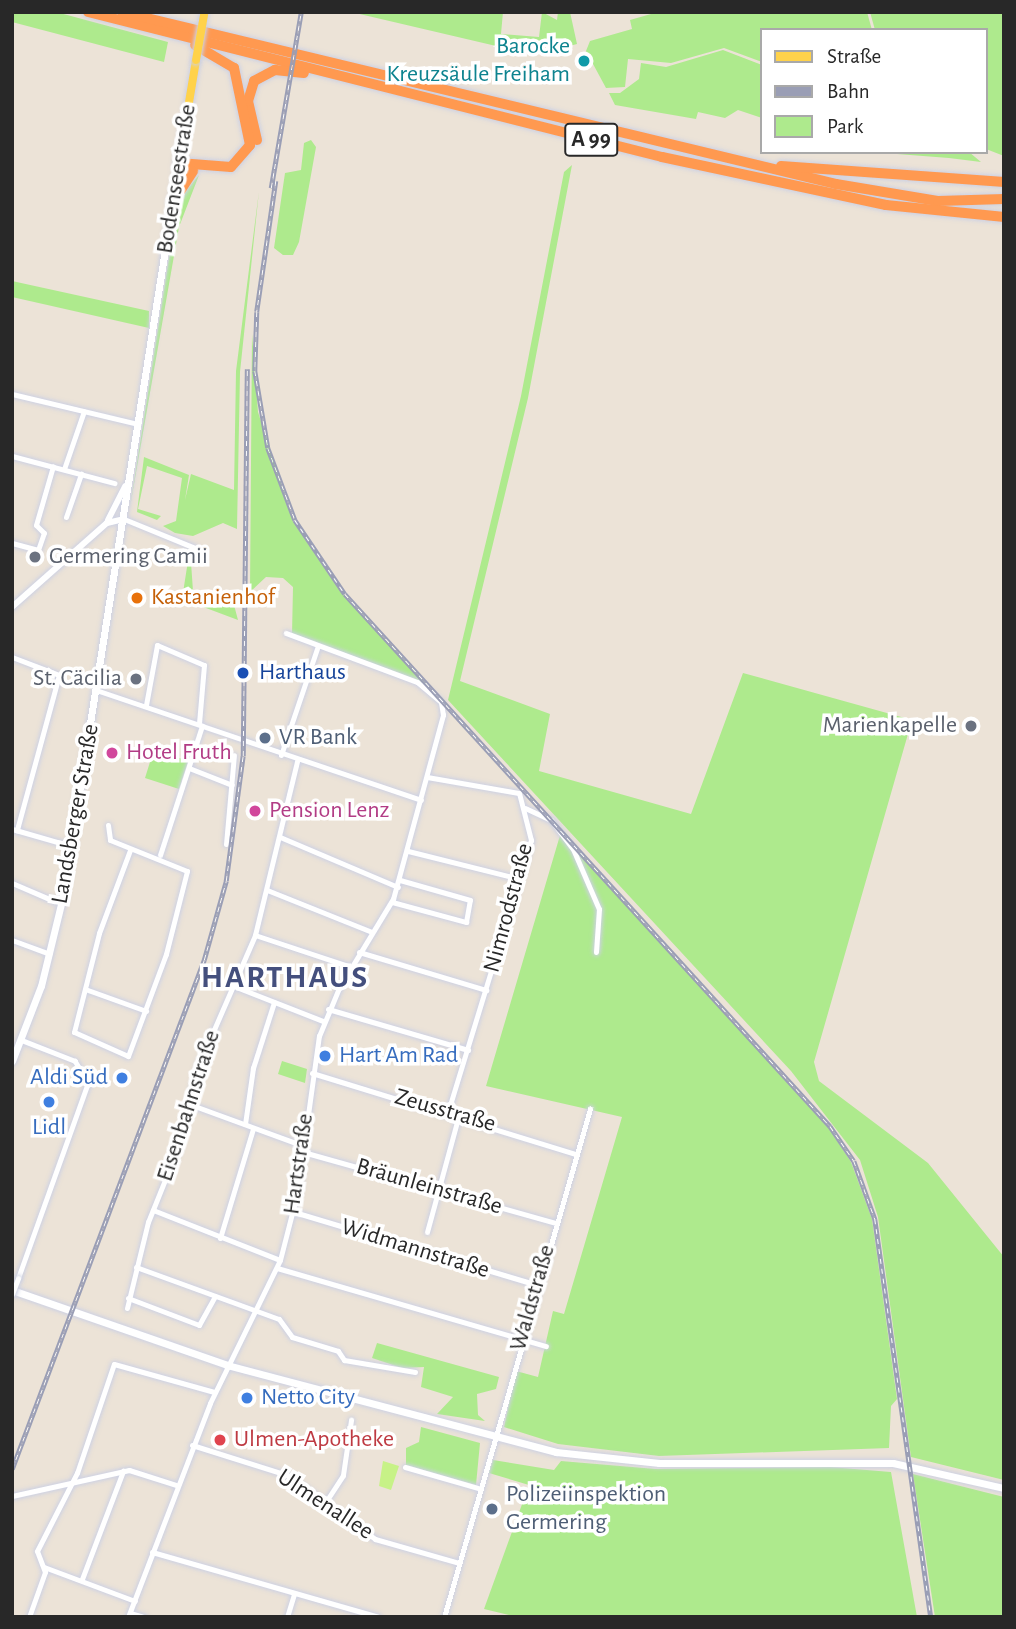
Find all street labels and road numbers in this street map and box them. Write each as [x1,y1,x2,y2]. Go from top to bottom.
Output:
street label: Bodenseestraße [151,102,203,256]
road number: A 99 [563,120,619,160]
street label: Landsberger Straße [46,722,106,906]
street label: Nimrodstraße [478,840,540,976]
street label: Eisenbahnstraße [151,1027,227,1185]
street label: Zeusstraße [391,1083,499,1139]
street label: Hartstraße [278,1112,320,1216]
street label: Bräunleinstraße [353,1152,505,1222]
street label: Widmannstraße [337,1213,493,1285]
street label: Waldstraße [504,1242,562,1354]
street label: Ulmenallee [272,1463,378,1547]

